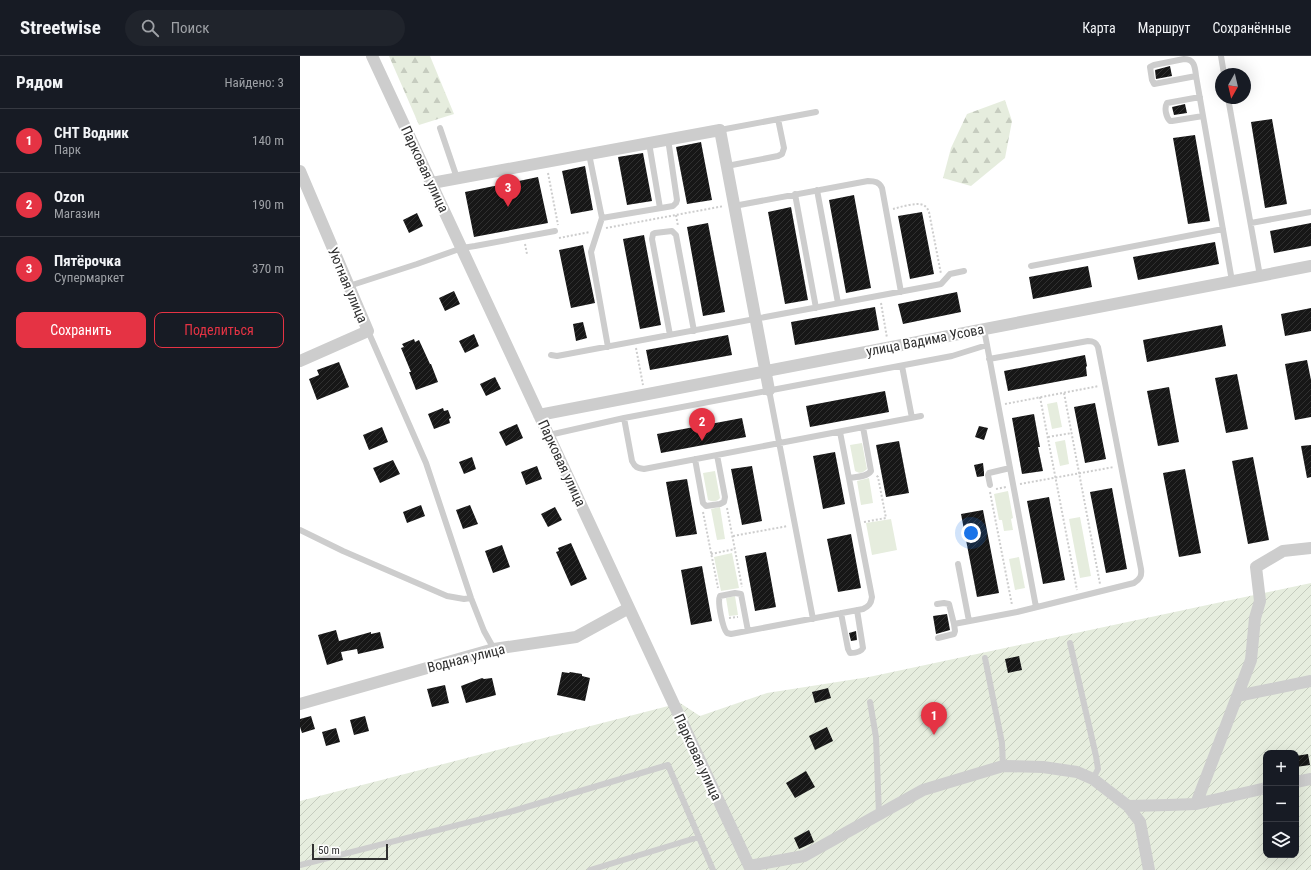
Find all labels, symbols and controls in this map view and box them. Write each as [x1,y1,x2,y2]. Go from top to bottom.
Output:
search box [125,10,405,46]
text: Streetwise [20,16,101,39]
icon: search [139,17,161,39]
text: Поиск [171,19,209,37]
text: Карта [1082,20,1116,36]
text: Маршрут [1138,20,1190,36]
text: Сохранённые [1212,20,1291,36]
north arrow [1215,68,1251,104]
text: Рядом [16,72,63,92]
text: Найдено: 3 [224,75,284,90]
street label: Парковая улица [398,123,452,215]
text: СНТ Водник [54,124,129,142]
text: 1 [26,133,32,148]
text: 140 m [252,133,284,148]
text: Парк [54,142,81,157]
pin: 3 [495,174,521,207]
text: Ozon [54,188,85,206]
text: 2 [26,197,32,212]
text: 190 m [252,197,284,212]
text: Магазин [54,206,100,221]
street label: Уютная улица [325,245,371,325]
text: Пятёрочка [54,252,121,270]
text: 3 [26,261,32,276]
text: 370 m [252,261,284,276]
text: Супермаркет [54,270,125,285]
button: Сохранить [16,312,146,348]
button: Поделиться [154,312,284,348]
street label: улица Вадима Усова [865,321,985,359]
pin: 2 [689,408,715,441]
street label: Парковая улица [535,417,589,509]
your location [961,523,981,543]
street label: Водная улица [426,641,506,675]
pin: 1 [921,702,947,735]
street label: Парковая улица [671,711,725,803]
map controls [1263,750,1299,858]
button: + [1263,750,1299,786]
button: − [1263,786,1299,822]
button: layers [1263,822,1299,858]
scale bar [312,842,388,861]
text: 50 m [318,844,340,857]

